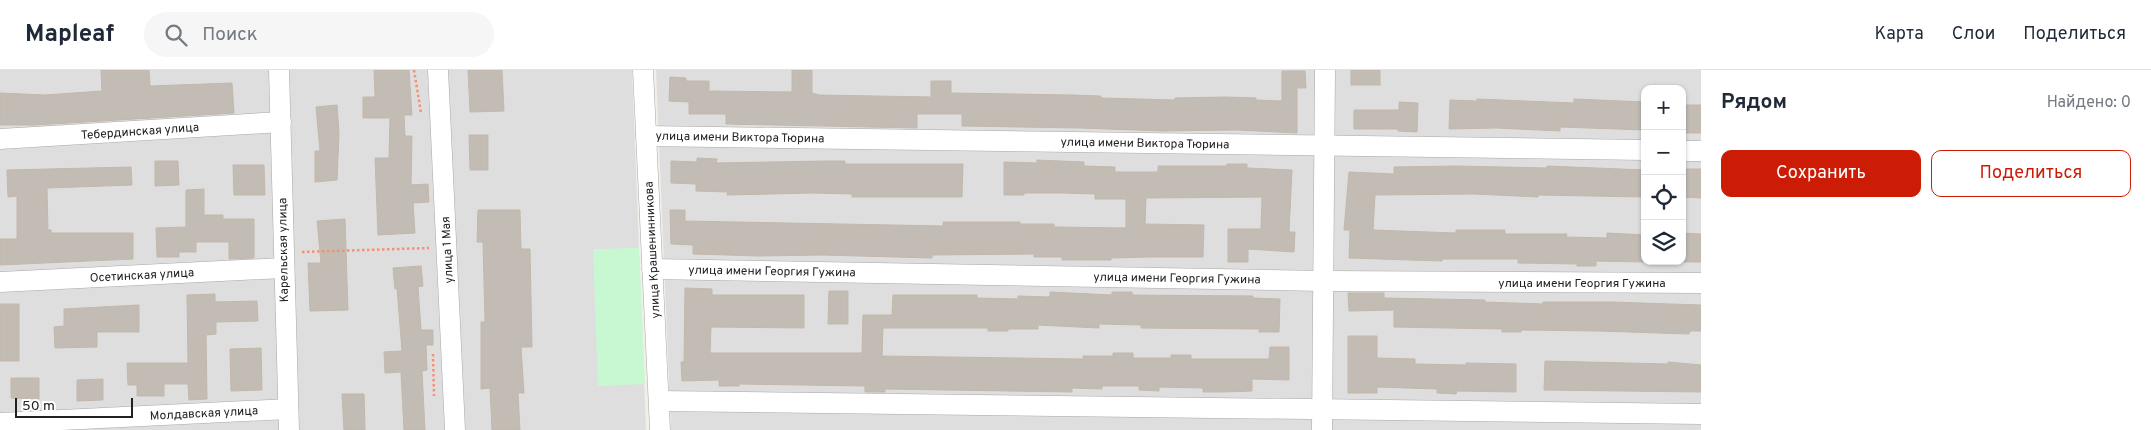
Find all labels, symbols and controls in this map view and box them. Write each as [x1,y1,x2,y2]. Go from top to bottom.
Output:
search box [144,12,494,57]
text: Mapleaf [25,20,114,50]
icon: search [162,21,190,49]
text: Поиск [202,23,258,47]
text: Карта [1874,23,1924,46]
text: Слои [1952,23,1995,46]
text: Поделиться [2023,23,2126,46]
map controls [1641,85,1686,265]
button: + [1641,85,1686,130]
text: Рядом [1721,89,1787,116]
text: Найдено: 0 [2047,93,2131,113]
street label: Тебердинская улица [81,120,200,144]
street label: улица имени Виктора Тюрина [655,129,825,147]
button: − [1641,130,1686,175]
street label: улица имени Виктора Тюрина [1060,135,1230,153]
button: Сохранить [1721,150,1921,197]
button: Поделиться [1931,150,2131,197]
button: locate [1641,175,1686,220]
street label: улица Крашенинникова [641,181,665,319]
street label: Карельская улица [275,197,293,302]
street label: улица 1 Мая [438,216,458,284]
button: layers [1641,220,1686,265]
street label: улица имени Георгия Гужина [688,263,856,281]
street label: Осетинская улица [90,265,195,287]
street label: улица имени Георгия Гужина [1093,270,1261,288]
street label: улица имени Георгия Гужина [1498,276,1666,292]
scale bar [15,395,132,418]
text: 50 m [22,398,55,415]
street label: Молдавская улица [150,403,259,425]

